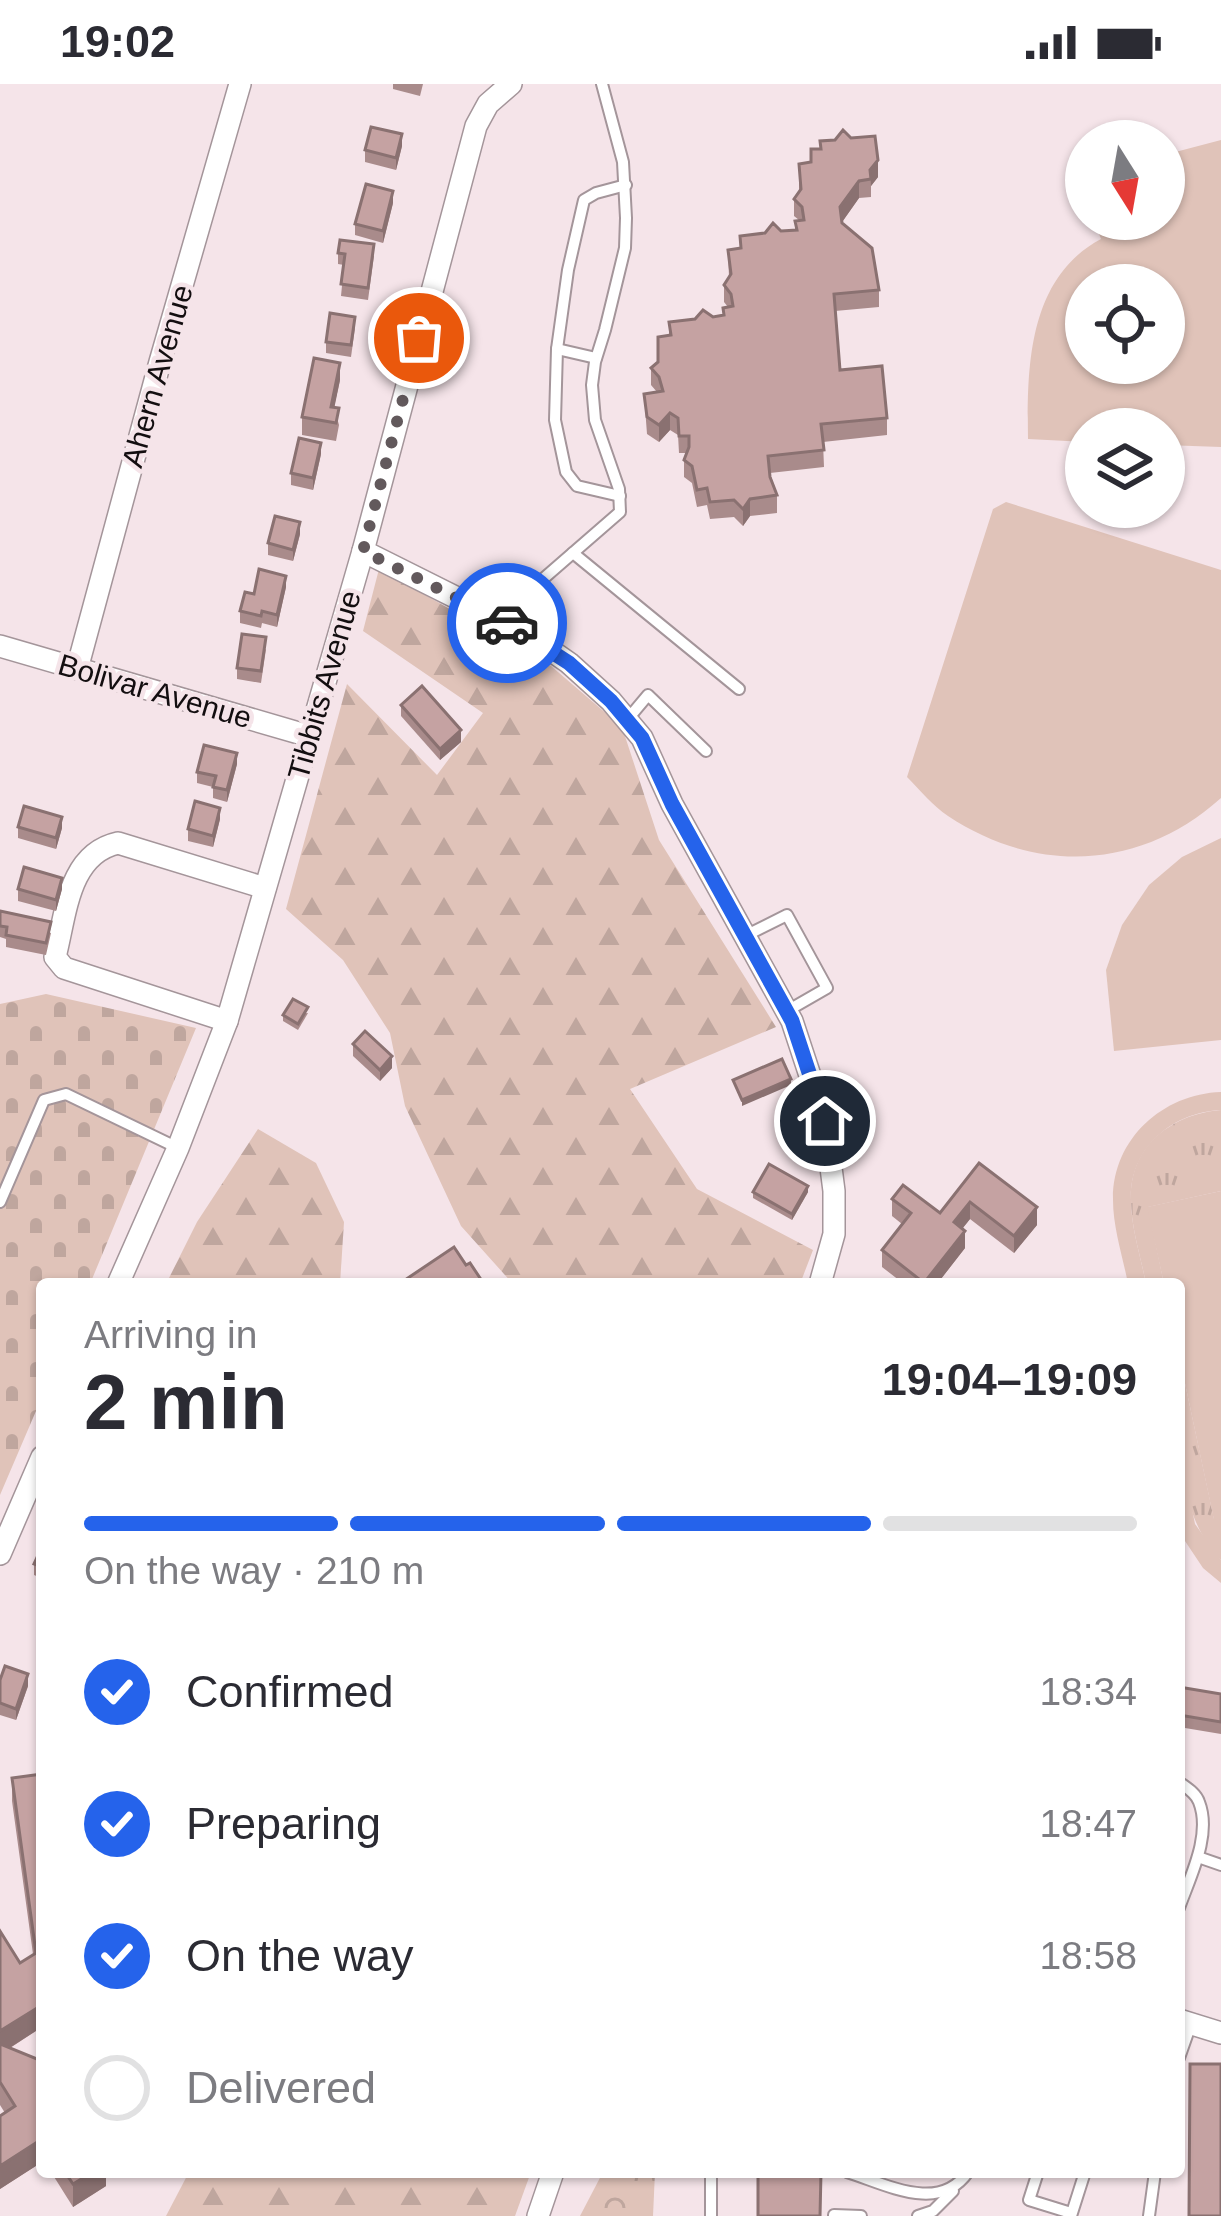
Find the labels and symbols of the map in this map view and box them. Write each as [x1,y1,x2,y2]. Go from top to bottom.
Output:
north arrow [1065,120,1185,240]
street label: Ahern Avenue [115,281,199,471]
pin [368,287,470,389]
courier [447,563,567,683]
street label: Tibbits Avenue [281,587,367,783]
street label: Bolivar Avenue [55,648,255,734]
pin [774,1070,876,1172]

